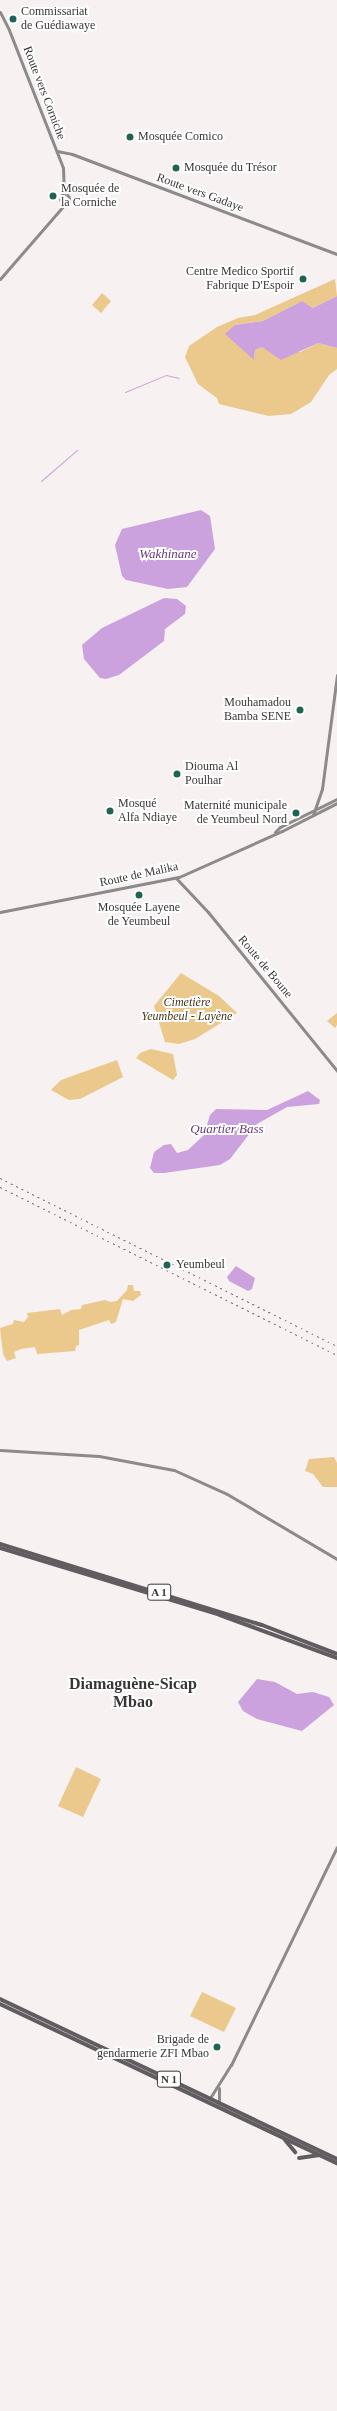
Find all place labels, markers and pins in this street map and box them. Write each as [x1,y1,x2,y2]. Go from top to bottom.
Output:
place label: Commissariat de Guédiawaye [21,5,95,33]
marker: Commissariat de Guédiawaye [8,14,18,24]
place label: Mosquée Comico [138,130,223,144]
marker: Mosquée Comico [125,132,135,142]
place label: Mosquée du Trésor [184,161,277,175]
marker: Mosquée du Trésor [171,163,181,173]
place label: Mosquée de la Corniche [61,182,119,210]
marker: Mosquée de la Corniche [48,191,58,201]
place label: Centre Medico Sportif Fabrique D'Espoir [186,265,294,293]
marker: Centre Medico Sportif Fabrique D'Espoir [297,273,309,285]
place label: Mouhamadou Bamba SENE [224,696,291,724]
marker: Mouhamadou Bamba SENE [294,704,306,716]
place label: Diouma Al Poulhar [185,760,239,788]
marker: Diouma Al Poulhar [172,769,182,779]
place label: Mosqué Alfa Ndiaye [118,797,177,825]
place label: Maternité municipale de Yeumbeul Nord [184,799,287,827]
marker: Mosqué Alfa Ndiaye [105,806,115,816]
marker: Maternité municipale de Yeumbeul Nord [290,807,302,819]
marker: Mosquée Layene de Yeumbeul [134,890,144,900]
place label: Mosquée Layene de Yeumbeul [98,901,180,929]
place label: Yeumbeul [176,1258,225,1272]
marker: Yeumbeul [161,1259,173,1271]
place label: Brigade de gendarmerie ZFI Mbao [97,2033,209,2061]
marker: Brigade de gendarmerie ZFI Mbao [212,2042,222,2052]

